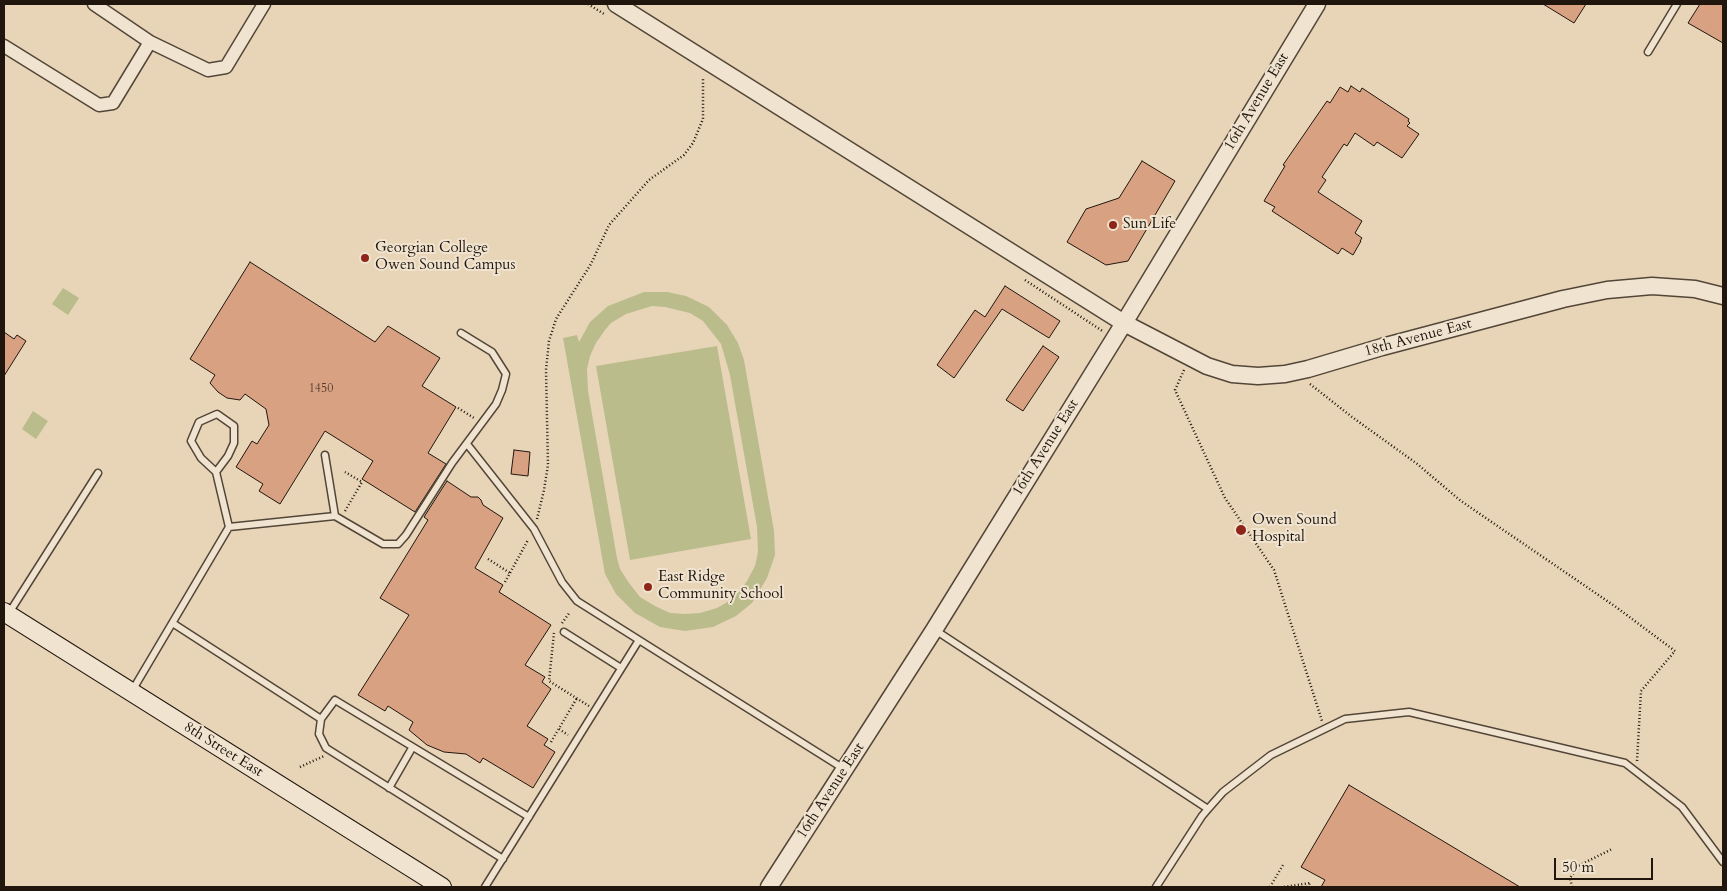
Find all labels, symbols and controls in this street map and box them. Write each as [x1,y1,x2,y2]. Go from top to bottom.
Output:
street label: 16th Avenue East [1221,50,1293,154]
place label: Sun Life [1123,216,1176,234]
marker: Sun Life [1107,219,1119,231]
place label: Georgian College Owen Sound Campus [375,240,516,275]
marker: Georgian College Owen Sound Campus [359,252,371,264]
street label: 18th Avenue East [1362,315,1474,361]
house number: 1450 [309,382,333,396]
street label: 16th Avenue East [1009,396,1083,500]
place label: Owen Sound Hospital [1252,512,1337,547]
marker: Owen Sound Hospital [1234,523,1248,537]
place label: East Ridge Community School [658,569,783,604]
marker: East Ridge Community School [642,581,654,593]
street label: 8th Street East [180,718,266,782]
street label: 16th Avenue East [793,740,869,842]
scale bar [1557,848,1656,880]
text: 50 m [1562,857,1594,877]

